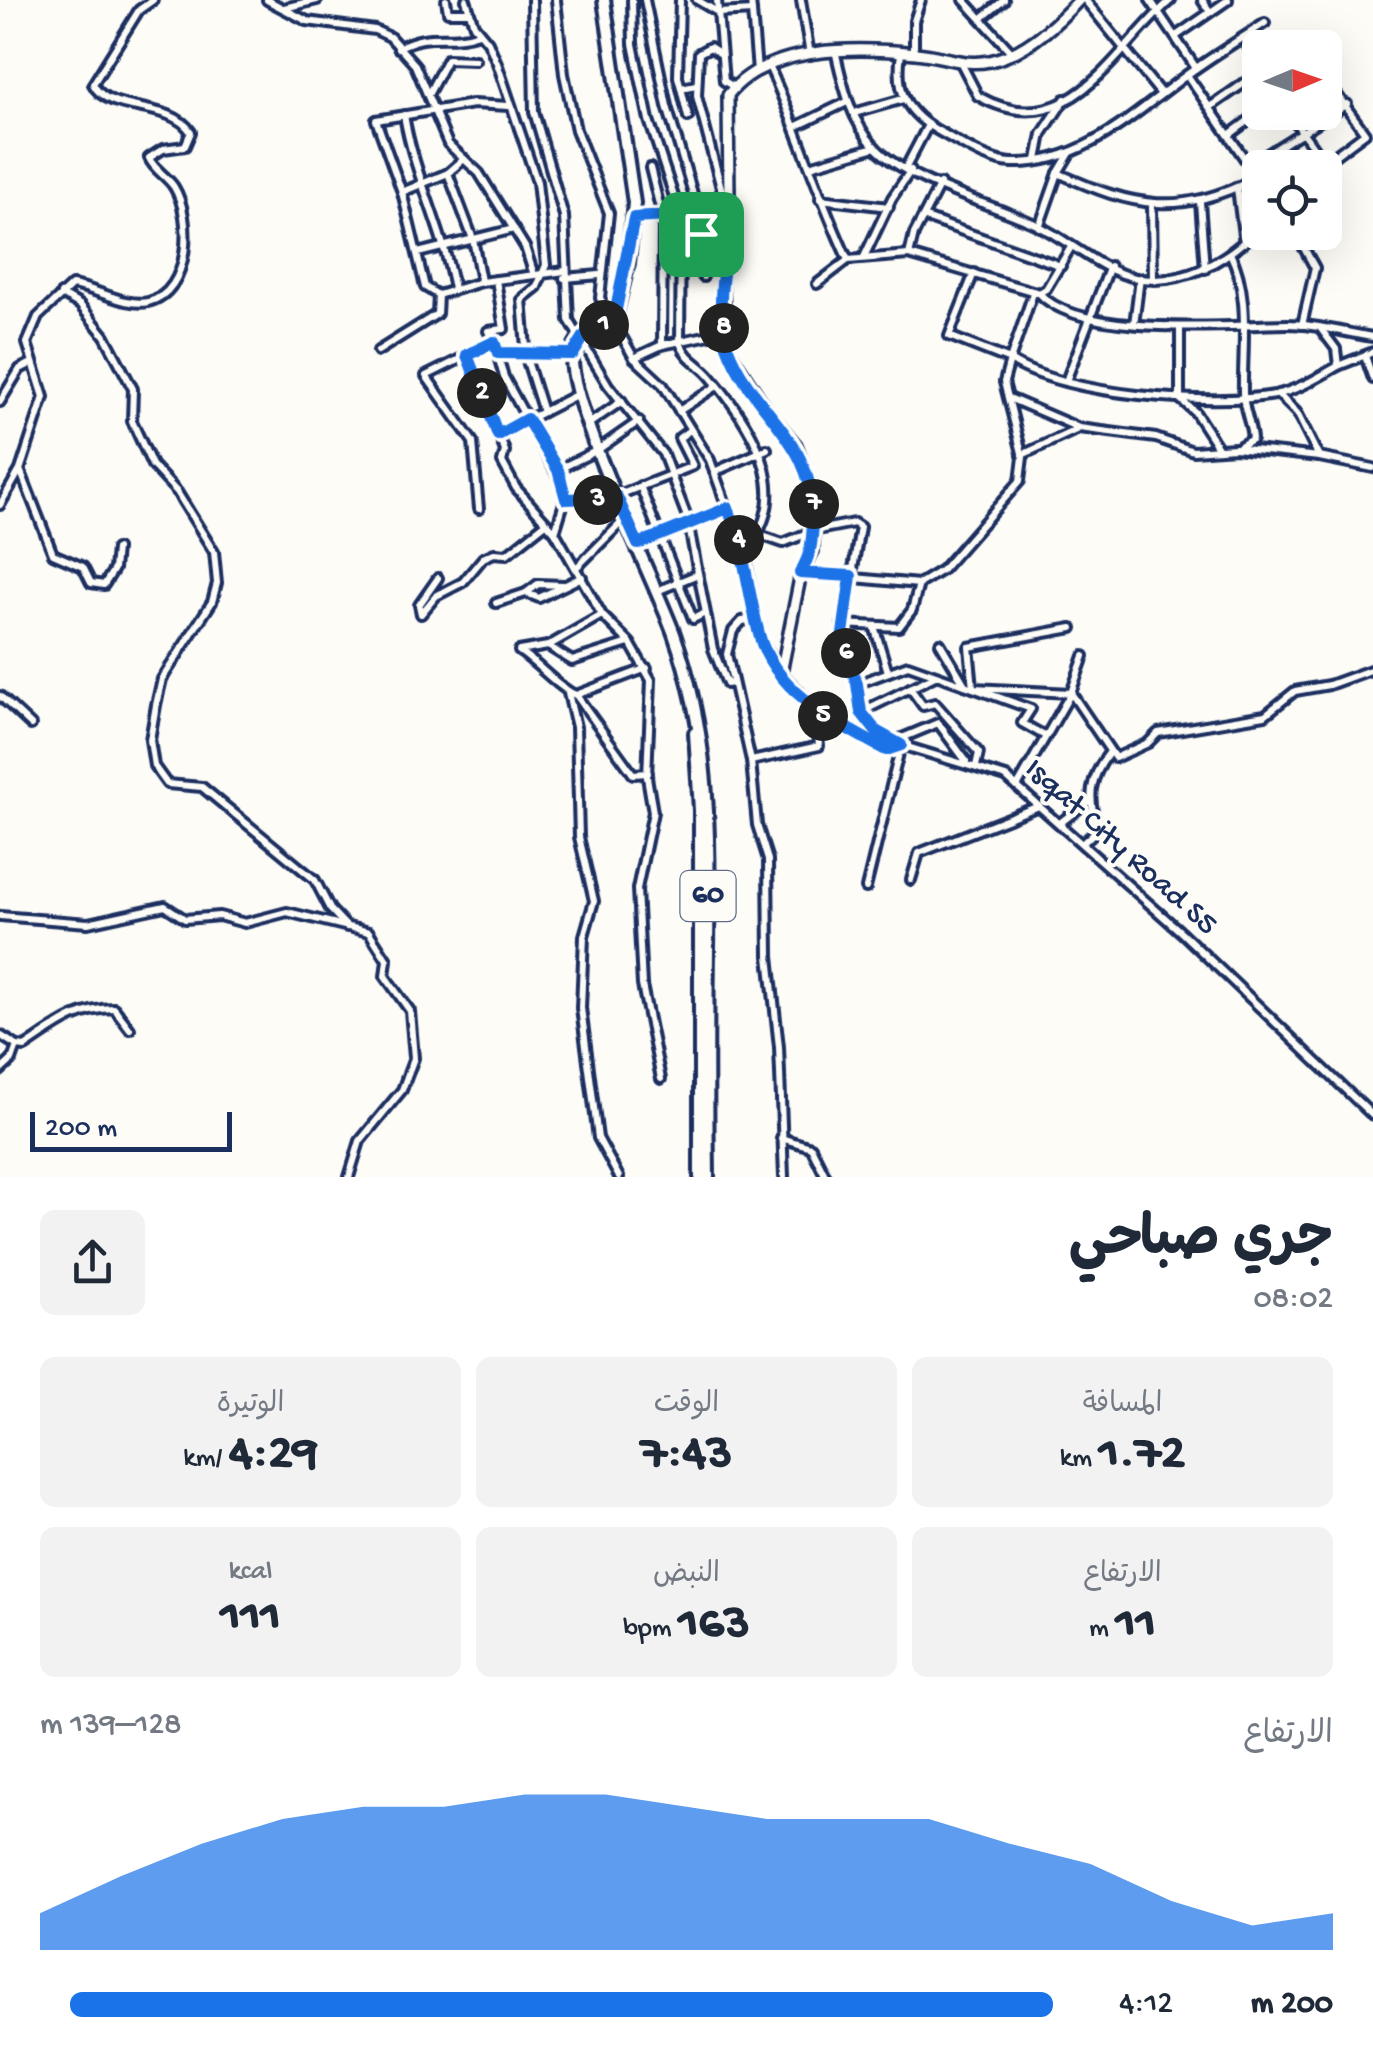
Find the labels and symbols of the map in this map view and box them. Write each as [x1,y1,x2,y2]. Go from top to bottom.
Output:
north arrow [1242,30,1342,130]
pin [659,192,744,277]
pin: 1 [579,300,629,350]
pin: 8 [699,303,749,353]
pin: 2 [457,368,507,418]
pin: 3 [573,475,623,525]
pin: 7 [789,479,839,529]
pin: 4 [714,515,764,565]
pin: 6 [821,628,871,678]
pin: 5 [798,691,848,741]
street label: Isqat City Road S5 [1016,751,1224,945]
road number: 60 [680,871,736,921]
scale bar [30,1107,232,1152]

